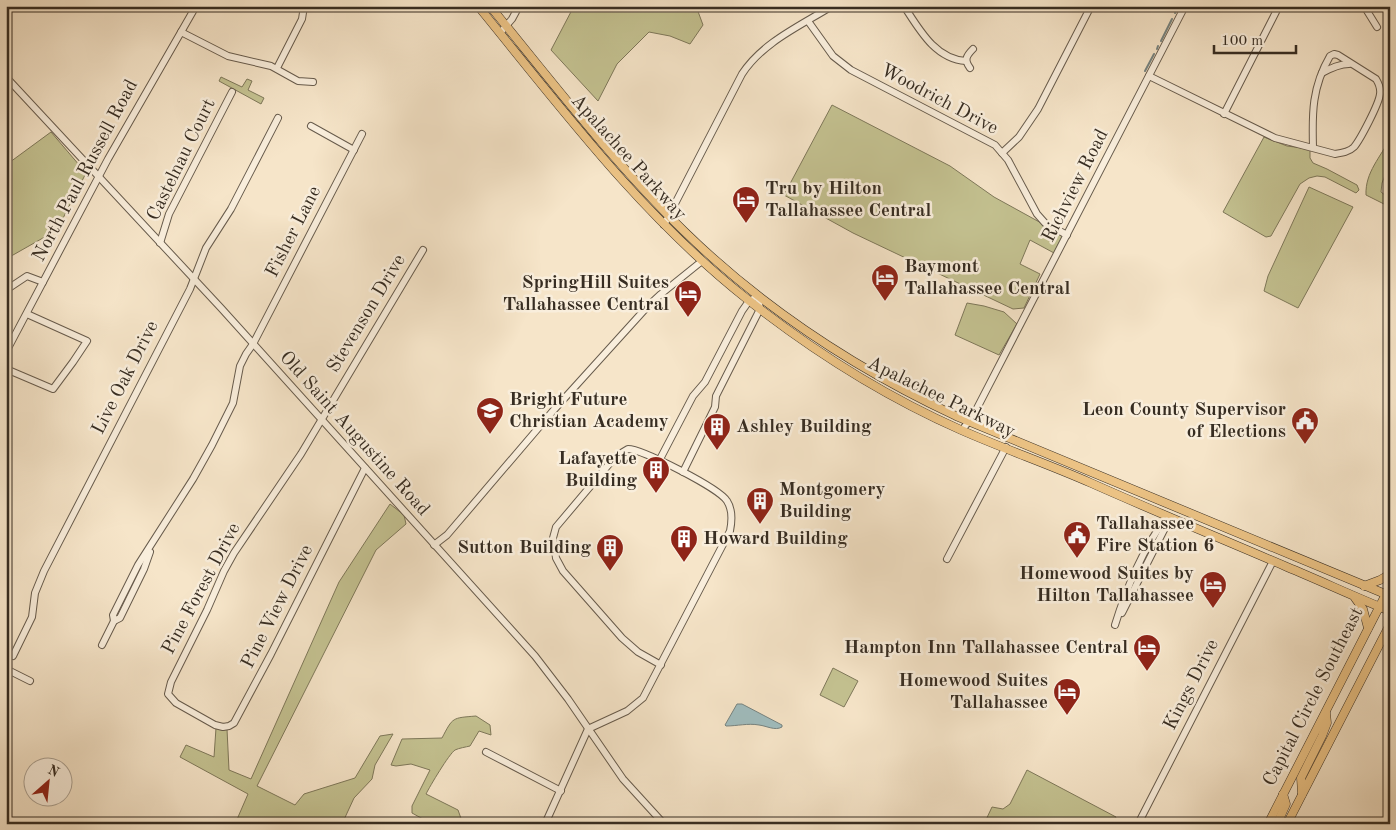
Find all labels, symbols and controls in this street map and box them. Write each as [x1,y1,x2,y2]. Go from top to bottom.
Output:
scale bar [1214,22,1296,54]
text: 100 m [1221,34,1263,49]
street label: Woodrich Drive [877,61,1001,139]
street label: North Paul Russell Road [30,77,142,265]
street label: Apalachee Parkway [567,91,689,225]
street label: Castelnau Court [144,96,220,224]
street label: Richview Road [1039,127,1113,245]
place label: Tru by Hilton Tallahassee Central [765,180,931,221]
street label: Fisher Lane [263,183,325,281]
hotel icon: Tru by Hilton Tallahassee Central [731,185,761,224]
street label: Stevenson Drive [324,252,410,376]
place label: Baymont Tallahassee Central [904,258,1070,299]
hotel icon: Baymont Tallahassee Central [870,263,900,302]
place label: SpringHill Suites Tallahassee Central [503,274,669,315]
hotel icon: SpringHill Suites Tallahassee Central [673,279,703,318]
street label: Live Oak Drive [89,318,163,438]
street label: Old Saint Augustine Road [275,348,433,520]
street label: Apalachee Parkway [864,354,1018,442]
place label: Bright Future Christian Academy [509,391,669,432]
school or university icon: Bright Future Christian Academy [475,396,505,435]
place label: Leon County Supervisor of Elections [1082,401,1286,442]
public building icon: Leon County Supervisor of Elections [1290,406,1320,445]
building icon: Ashley Building [702,412,732,451]
place label: Ashley Building [736,418,872,437]
place label: Lafayette Building [558,450,637,491]
building icon: Lafayette Building [641,455,671,494]
place label: Montgomery Building [779,481,885,522]
building icon: Montgomery Building [745,486,775,525]
place label: Tallahassee Fire Station 6 [1096,515,1214,556]
street label: Pine Forest Drive [159,520,245,658]
public building icon: Tallahassee Fire Station 6 [1062,520,1092,559]
building icon: Howard Building [669,524,699,563]
place label: Howard Building [703,530,848,549]
building icon: Sutton Building [595,533,625,572]
place label: Sutton Building [457,539,591,558]
street label: Pine View Drive [239,542,317,672]
place label: Homewood Suites by Hilton Tallahassee [1019,565,1194,606]
hotel icon: Homewood Suites by Hilton Tallahassee [1198,570,1228,609]
street label: Capital Circle Southeast [1261,604,1367,790]
hotel icon: Hampton Inn Tallahassee Central [1132,633,1162,672]
street label: Kings Drive [1161,636,1223,734]
place label: Hampton Inn Tallahassee Central [844,639,1128,658]
place label: Homewood Suites Tallahassee [898,672,1048,713]
hotel icon: Homewood Suites Tallahassee [1052,677,1082,716]
north arrow [22,758,72,808]
text: N [46,763,62,780]

